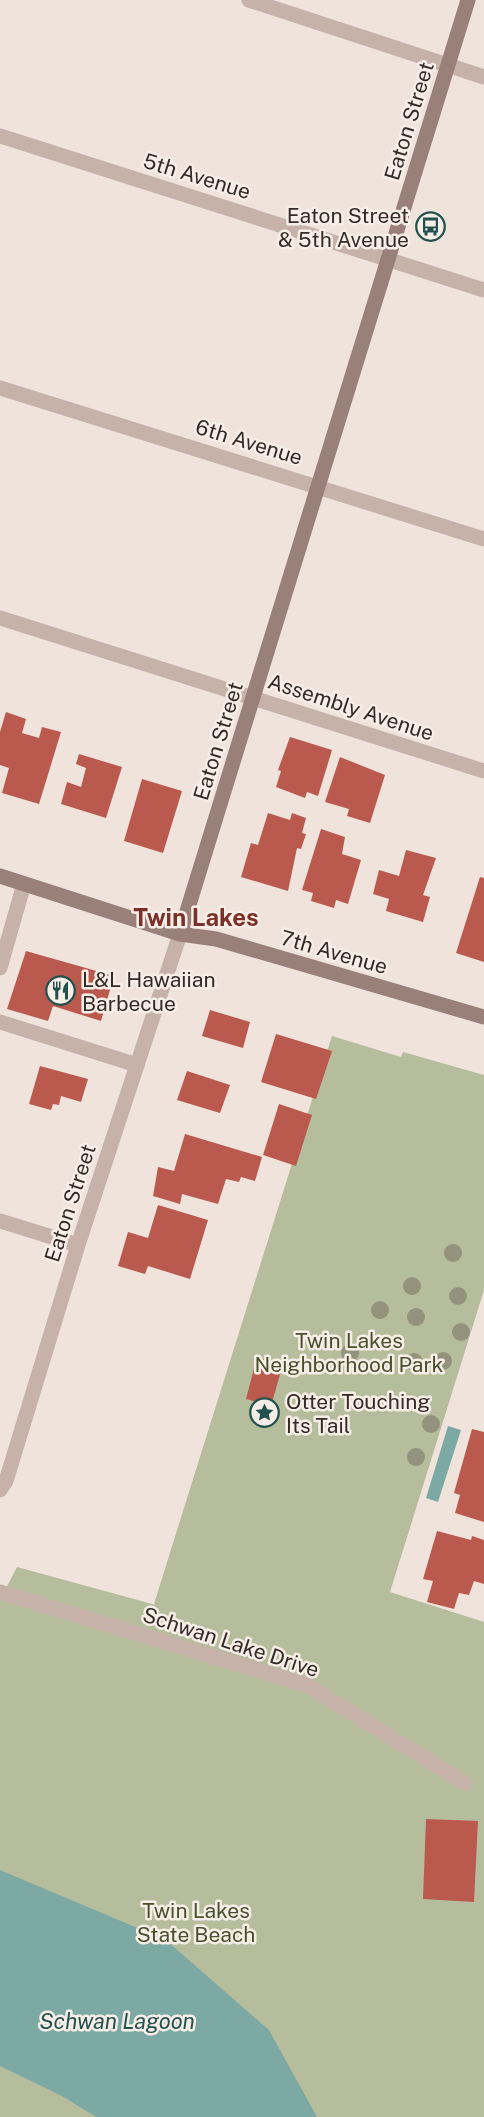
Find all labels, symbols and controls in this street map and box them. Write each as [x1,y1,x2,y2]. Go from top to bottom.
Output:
street label: Eaton Street [379,59,439,183]
street label: 5th Avenue [140,148,254,204]
place label: Eaton Street & 5th Avenue [278,203,409,252]
bus stop icon: Eaton Street & 5th Avenue [414,211,446,243]
street label: 6th Avenue [192,414,306,470]
street label: Assembly Avenue [265,668,437,746]
street label: Eaton Street [188,679,248,803]
district label: Twin Lakes [133,903,259,931]
street label: 7th Avenue [278,925,390,979]
place label: L&L Hawaiian Barbecue [82,967,216,1016]
restaurant icon: L&L Hawaiian Barbecue [45,975,77,1007]
street label: Eaton Street [39,1141,101,1265]
park label: Twin Lakes Neighborhood Park [255,1328,444,1377]
place label: Otter Touching Its Tail [286,1389,430,1438]
place icon: Otter Touching Its Tail [249,1397,281,1429]
street label: Schwan Lake Drive [140,1602,322,1682]
park label: Twin Lakes State Beach [137,1898,255,1947]
water label: Schwan Lagoon [39,2008,195,2034]

